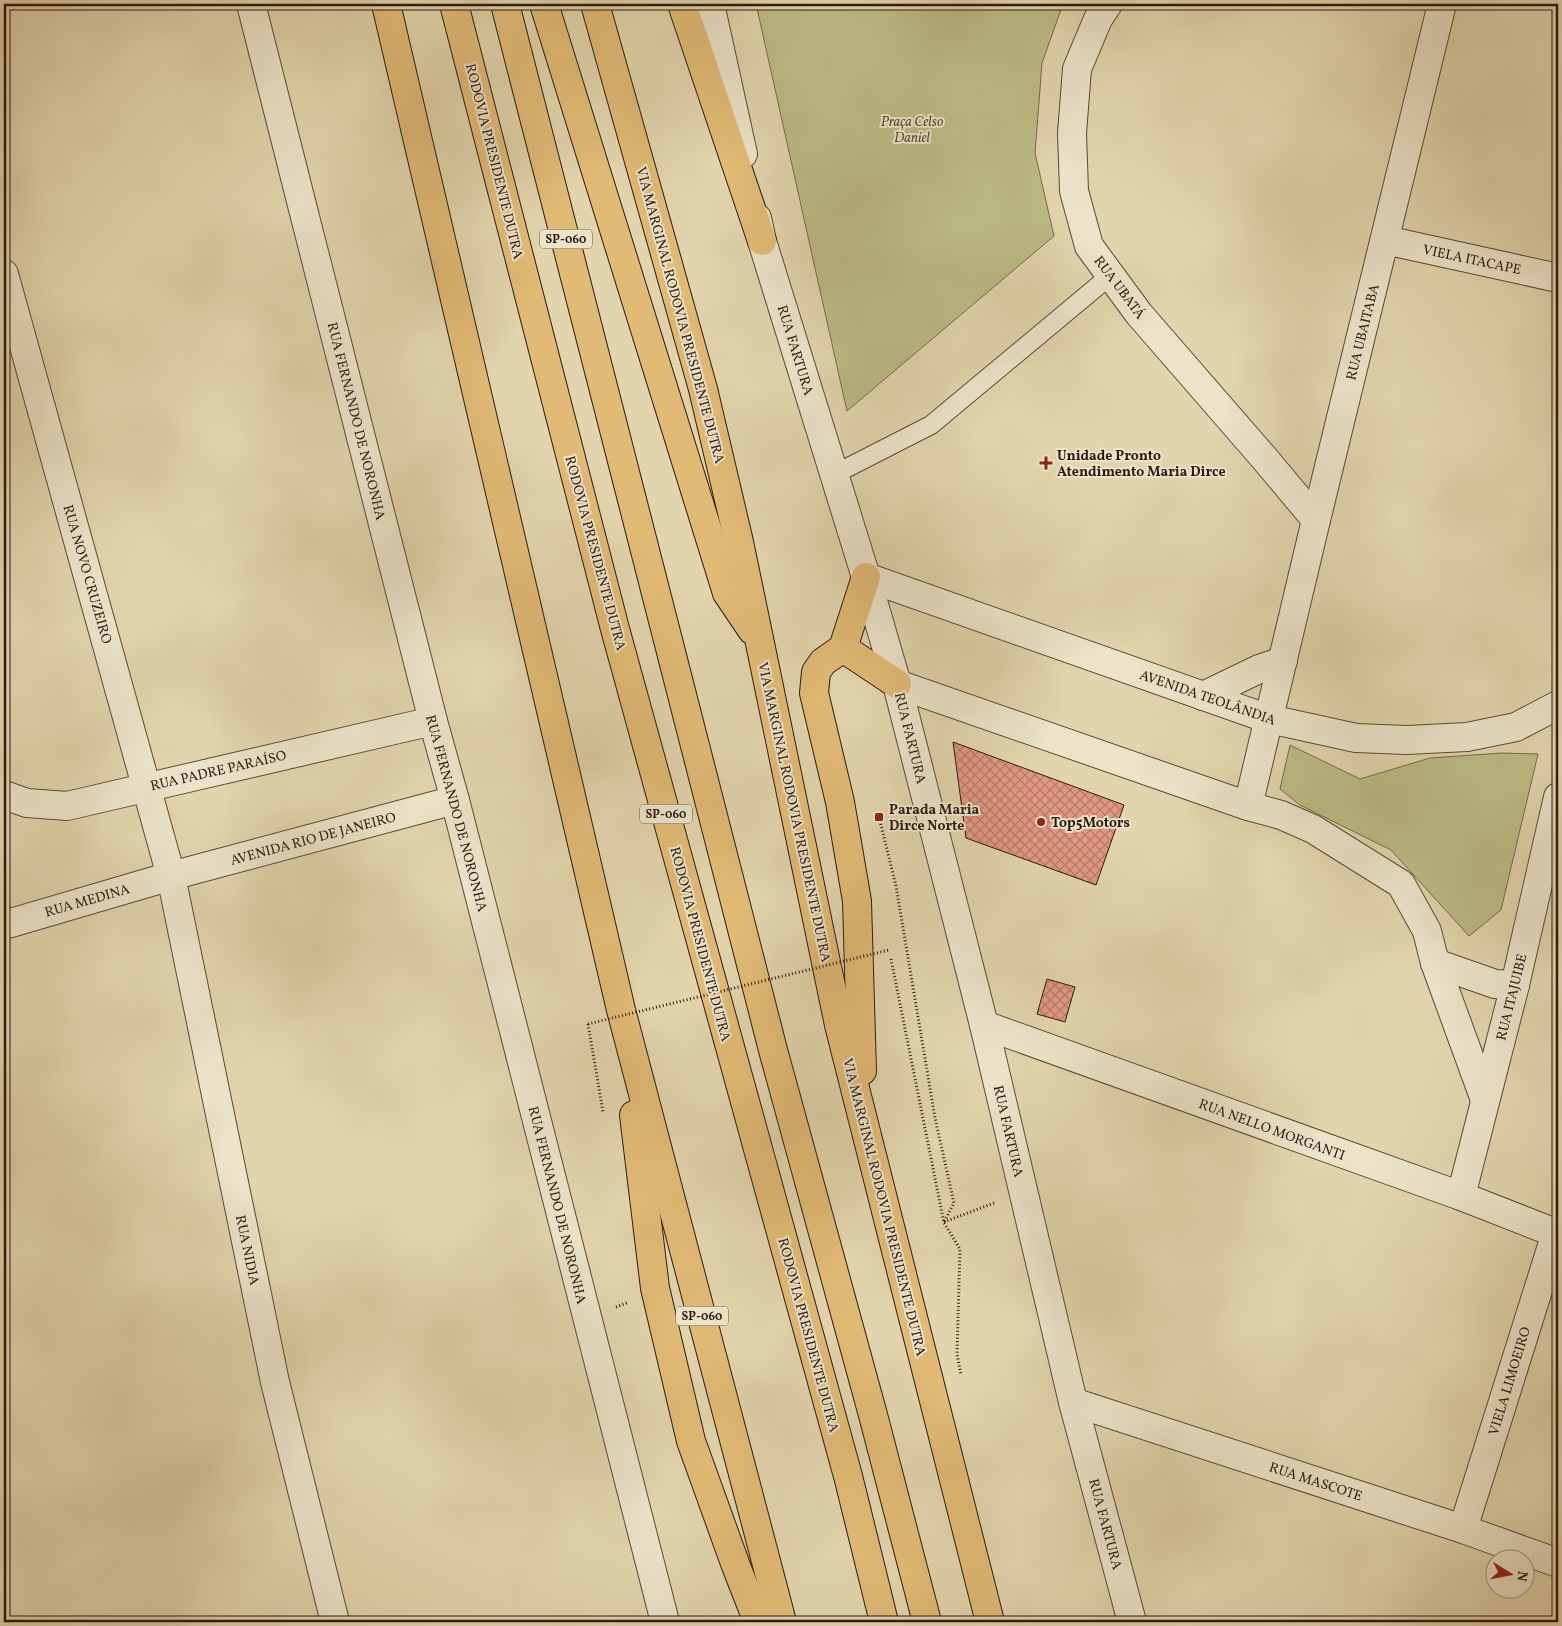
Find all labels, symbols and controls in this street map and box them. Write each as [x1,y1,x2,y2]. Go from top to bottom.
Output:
street label: RODOVIA PRESIDENTE DUTRA [460,62,527,261]
park label: Praça Celso Daniel [881,113,944,148]
street label: VIA MARGINAL RODOVIA PRESIDENTE DUTRA [631,165,728,466]
road number: SP-060 [540,230,592,248]
street label: VIELA ITACAPE [1421,241,1523,280]
street label: RUA UBATÁ [1089,252,1149,324]
street label: RUA UBAITABA [1342,282,1385,382]
street label: RUA FARTURA [772,303,817,398]
street label: RUA FERNANDO DE NORONHA [322,320,389,522]
place label: Unidade Pronto Atendimento Maria Dirce [1057,447,1226,482]
street label: RODOVIA PRESIDENTE DUTRA [559,454,630,653]
marker: Unidade Pronto Atendimento Maria Dirce [1039,456,1053,470]
street label: RUA NOVO CRUZEIRO [58,503,116,646]
street label: VIA MARGINAL RODOVIA PRESIDENTE DUTRA [752,660,835,964]
street label: AVENIDA TEOLÂNDIA [1137,666,1278,731]
street label: RUA FARTURA [889,691,930,786]
street label: RUA FERNANDO DE NORONHA [420,713,491,914]
street label: RUA PADRE PARAÍSO [148,747,288,796]
place label: Parada Maria Dirce Norte [889,801,980,836]
road number: SP-060 [640,804,692,824]
street label: AVENIDA RIO DE JANEIRO [228,808,398,871]
marker: Parada Maria Dirce Norte [873,811,885,823]
place label: Top5Motors [1051,814,1130,833]
marker: Top5Motors [1035,816,1047,828]
street label: RODOVIA PRESIDENTE DUTRA [664,845,735,1044]
street label: RUA MEDINA [43,880,132,923]
street label: RUA ITAJUIBE [1492,952,1532,1043]
street label: VIA MARGINAL RODOVIA PRESIDENTE DUTRA [837,1056,930,1358]
street label: RUA FARTURA [988,1084,1027,1179]
street label: RUA NELLO MORGANTI [1196,1095,1347,1166]
street label: RUA FERNANDO DE NORONHA [523,1104,590,1306]
street label: RUA NIDIA [230,1213,263,1287]
street label: RODOVIA PRESIDENTE DUTRA [772,1236,843,1435]
road number: SP-060 [676,1306,728,1325]
street label: VIELA LIMOEIRO [1485,1325,1536,1438]
street label: RUA MASCOTE [1266,1458,1365,1506]
street label: RUA FARTURA [1083,1477,1126,1572]
north arrow [1484,1548,1534,1598]
text: N [1511,1569,1532,1583]

